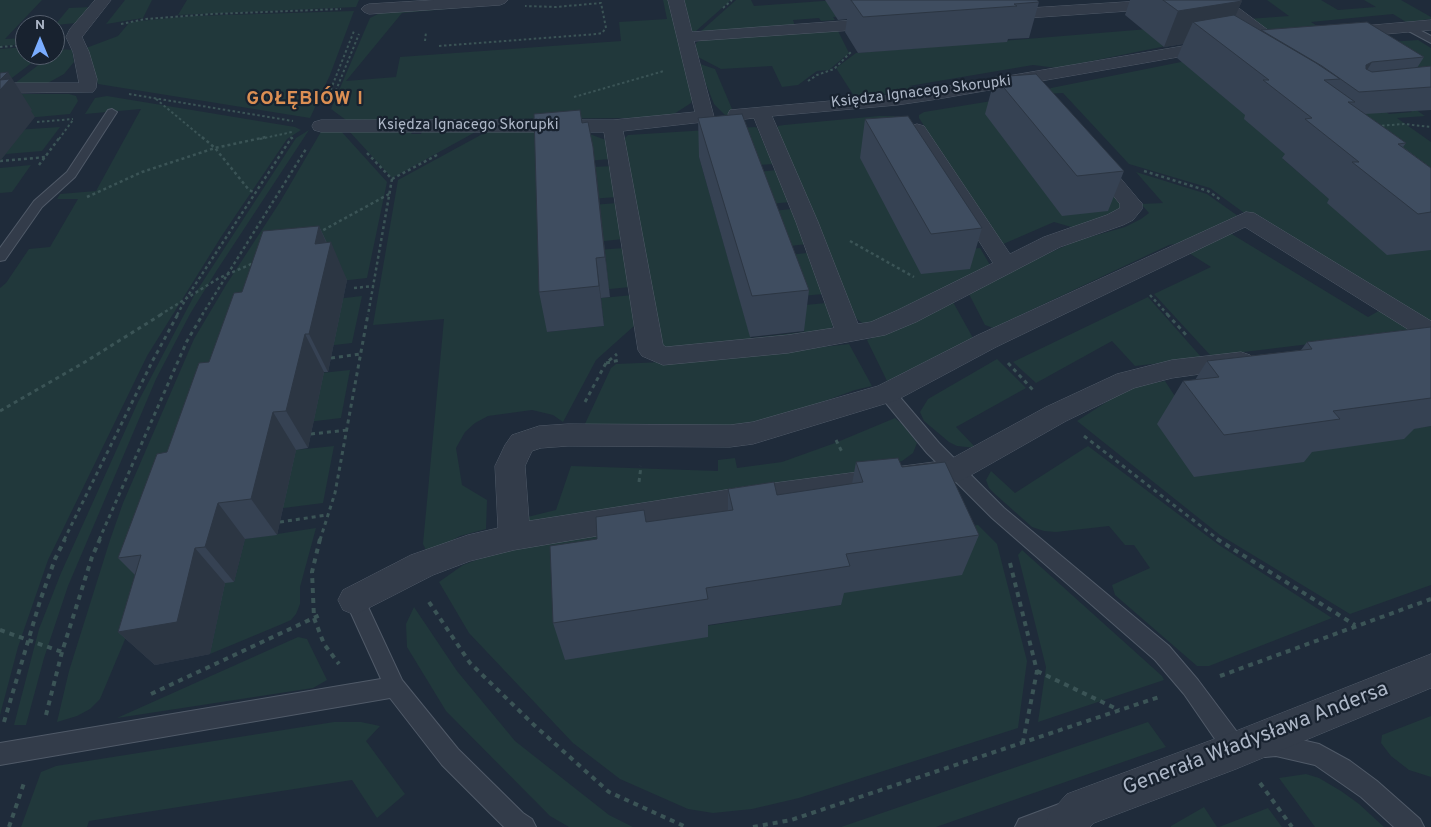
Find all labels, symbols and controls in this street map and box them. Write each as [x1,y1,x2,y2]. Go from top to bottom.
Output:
north arrow [15,15,65,65]
text: N [35,17,45,34]
street label: Księdza Ignacego Skorupki [830,73,1012,113]
district label: GOŁĘBIÓW I [245,89,365,111]
street label: Księdza Ignacego Skorupki [377,117,559,135]
street label: Generała Władysława Andersa [1120,678,1392,802]

